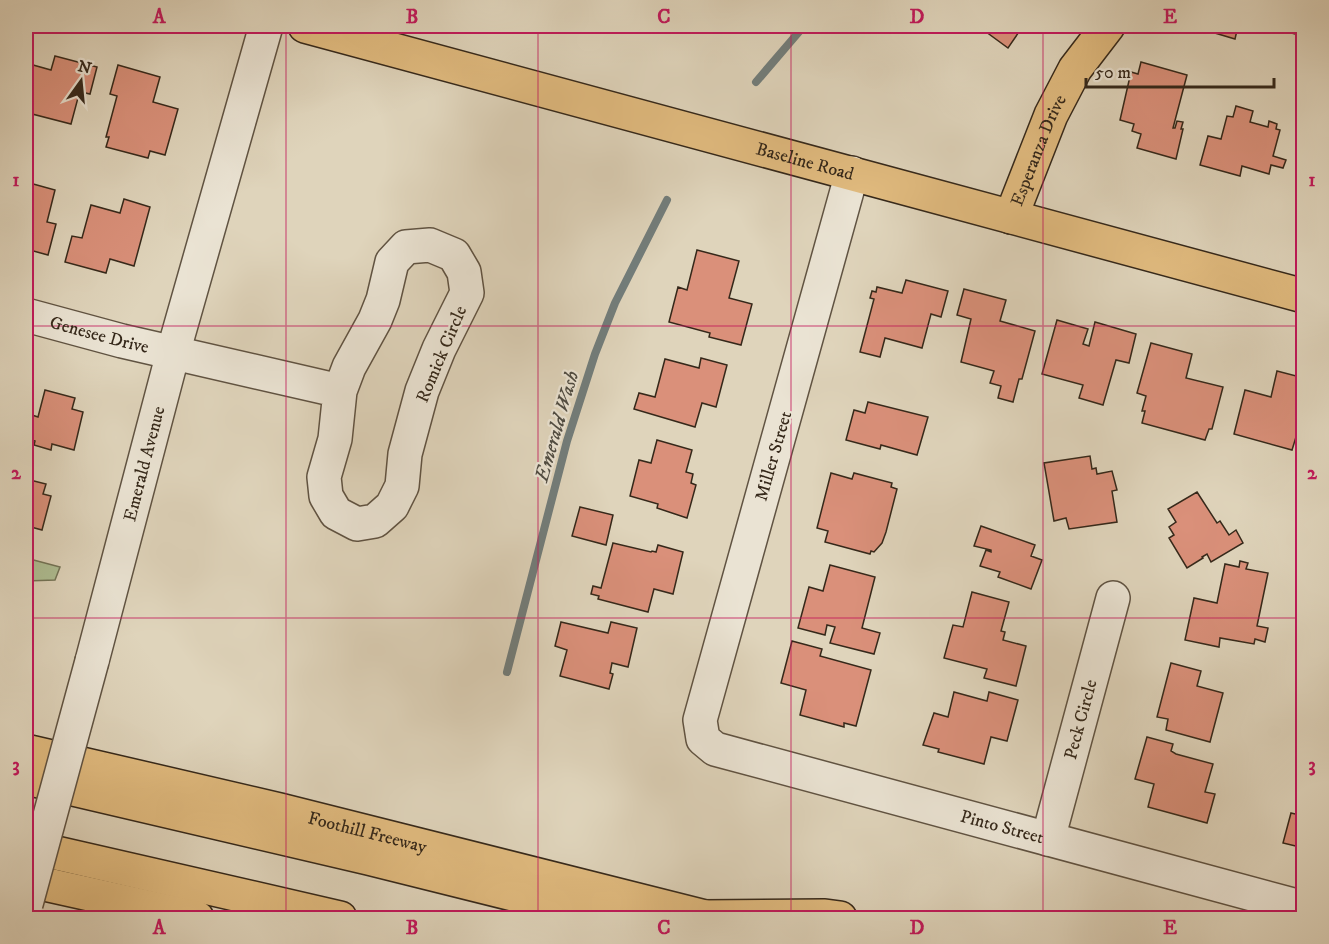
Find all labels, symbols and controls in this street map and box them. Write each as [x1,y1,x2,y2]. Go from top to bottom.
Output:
text: A [152,5,167,30]
text: B [406,5,418,30]
text: C [657,5,671,30]
text: D [910,5,925,30]
text: E [1163,5,1177,30]
north arrow [51,51,111,111]
scale bar [1086,51,1274,89]
text: N [76,56,94,79]
text: 50 m [1095,62,1131,84]
street label: Esperanza Drive [1006,91,1072,209]
street label: Baseline Road [753,138,856,186]
text: 1 [12,168,20,193]
text: 1 [1308,168,1316,193]
street label: Romick Circle [412,303,472,406]
street label: Genesee Drive [47,312,151,359]
water label: Emerald Wash [529,368,585,486]
street label: Emerald Avenue [119,404,171,524]
street label: Miller Street [751,409,797,504]
text: 2 [11,461,22,486]
text: 2 [1307,461,1318,486]
street label: Peck Circle [1060,677,1103,762]
text: 3 [12,753,20,778]
text: 3 [1308,753,1316,778]
street label: Pinto Street [958,806,1046,849]
street label: Foothill Freeway [305,807,429,859]
text: A [152,916,167,941]
text: B [406,916,418,941]
text: C [657,916,671,941]
text: D [910,916,925,941]
text: E [1163,916,1177,941]

